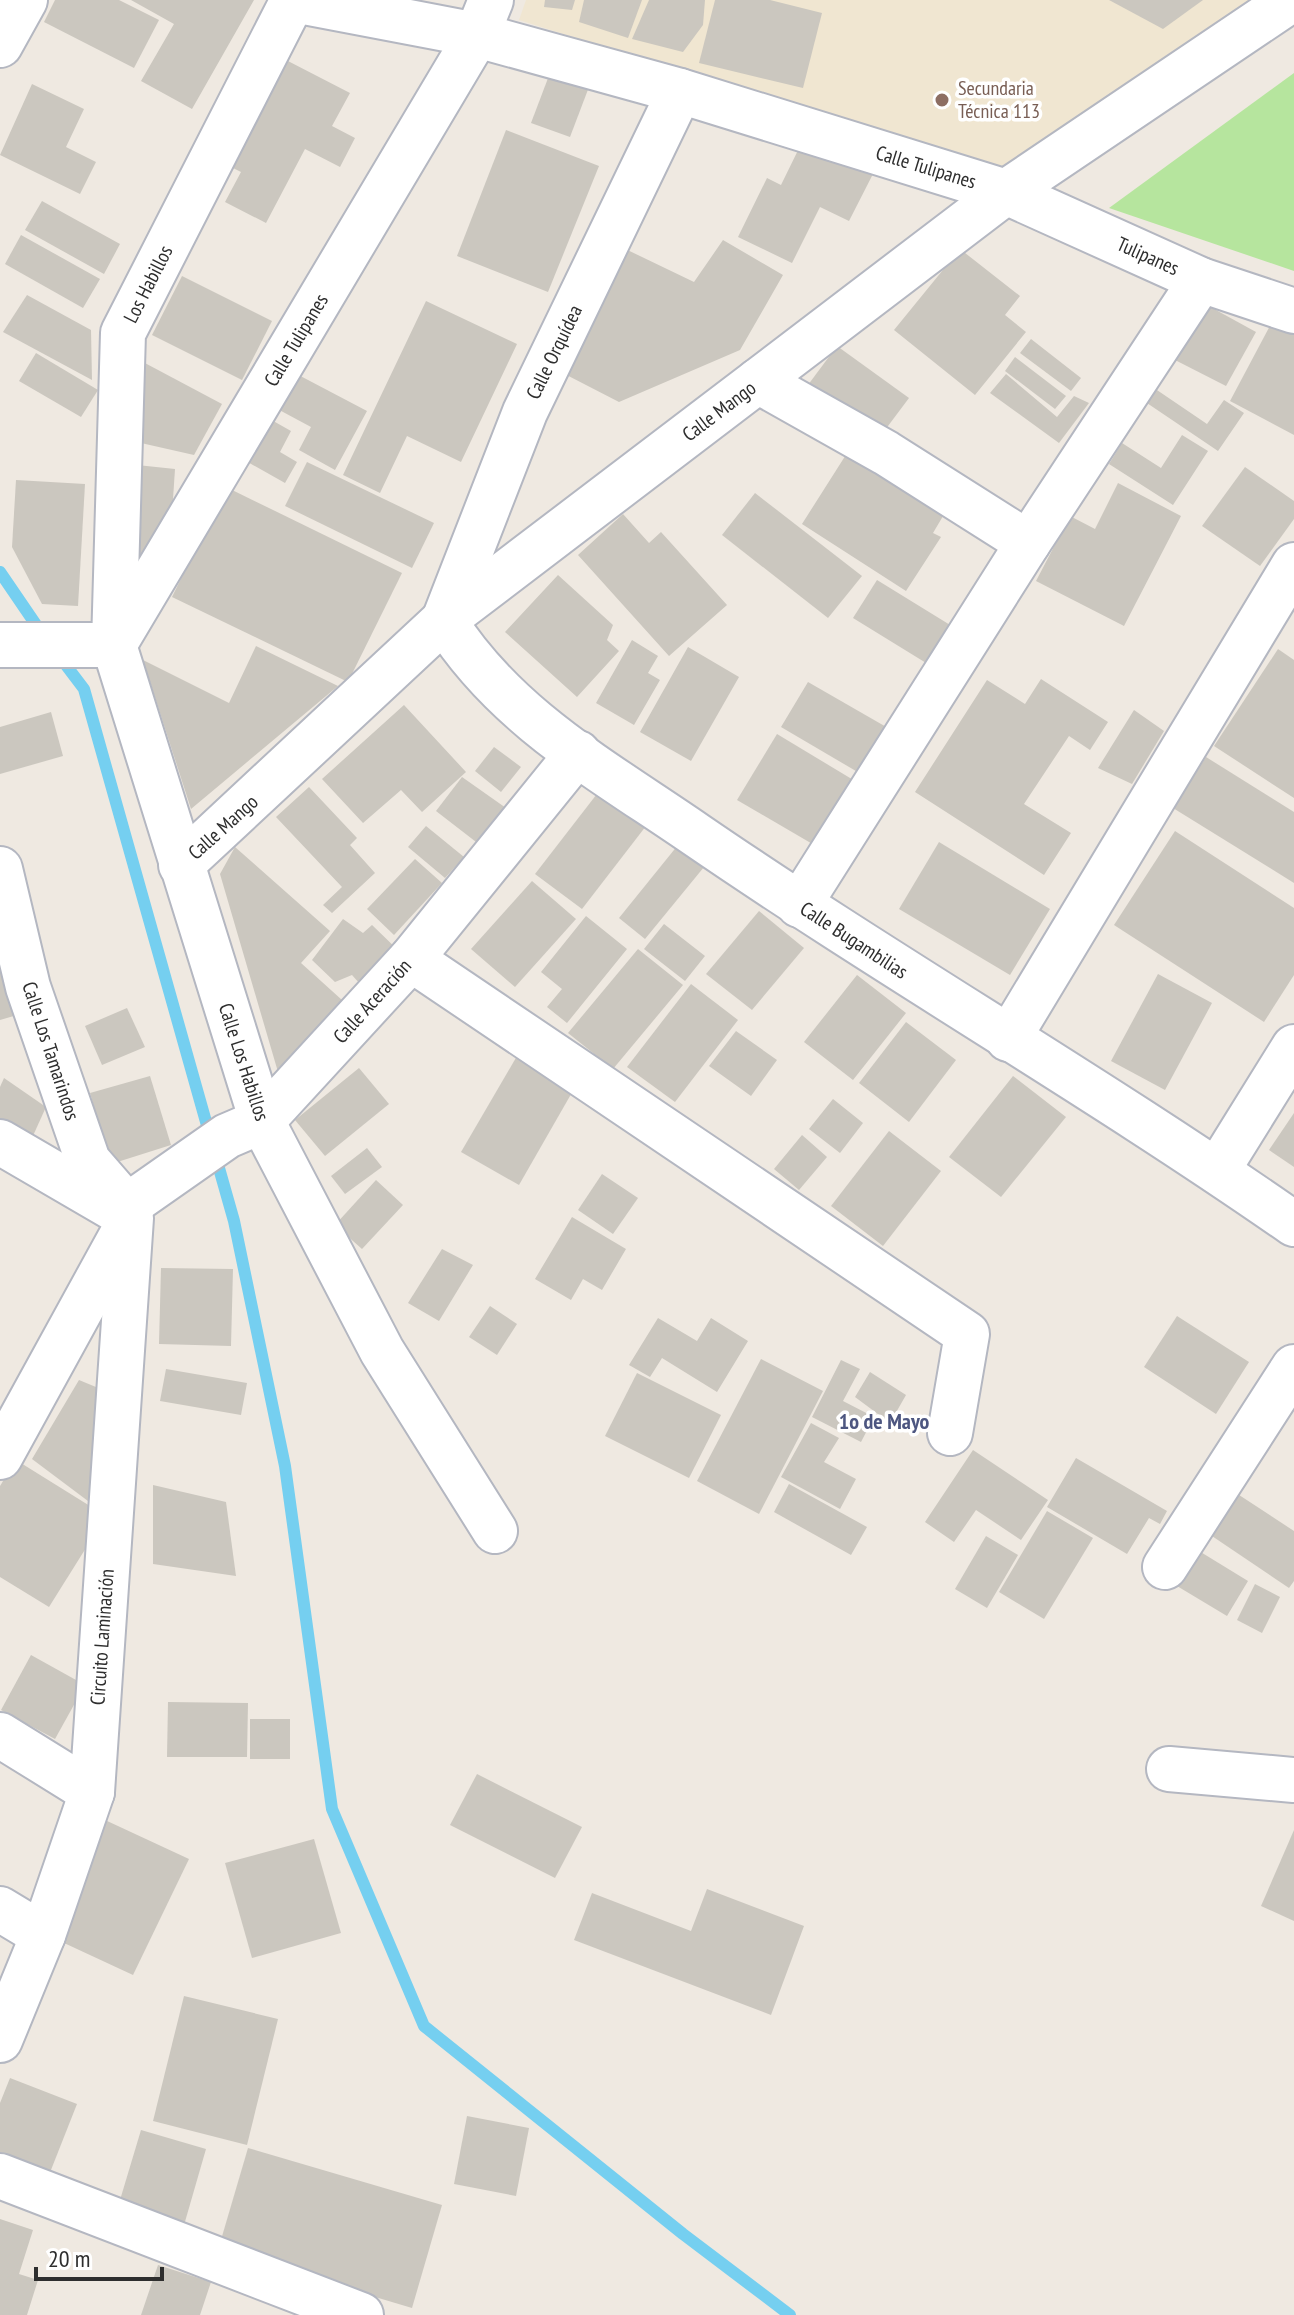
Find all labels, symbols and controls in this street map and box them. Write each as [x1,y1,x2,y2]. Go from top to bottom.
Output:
place label: Secundaria Técnica 113 [958,75,1040,124]
marker: Secundaria Técnica 113 [933,91,951,109]
street label: Calle Tulipanes [873,139,980,195]
street label: Tulipanes [1113,231,1183,281]
street label: Los Habillos [117,241,179,327]
street label: Calle Tulipanes [258,289,334,391]
street label: Calle Orquídea [520,301,588,403]
street label: Calle Mango [677,375,761,447]
street label: Calle Mango [183,789,263,865]
street label: Calle Bugambilias [795,896,913,985]
street label: Calle Aceración [327,953,417,1049]
street label: Calle Los Tamarindos [16,978,86,1124]
street label: Calle Los Habillos [213,1000,275,1124]
district label: 1o de Mayo [839,1407,930,1435]
street label: Circuito Laminación [84,1568,120,1706]
scale bar [36,2231,162,2281]
text: 20 m [48,2243,90,2274]

